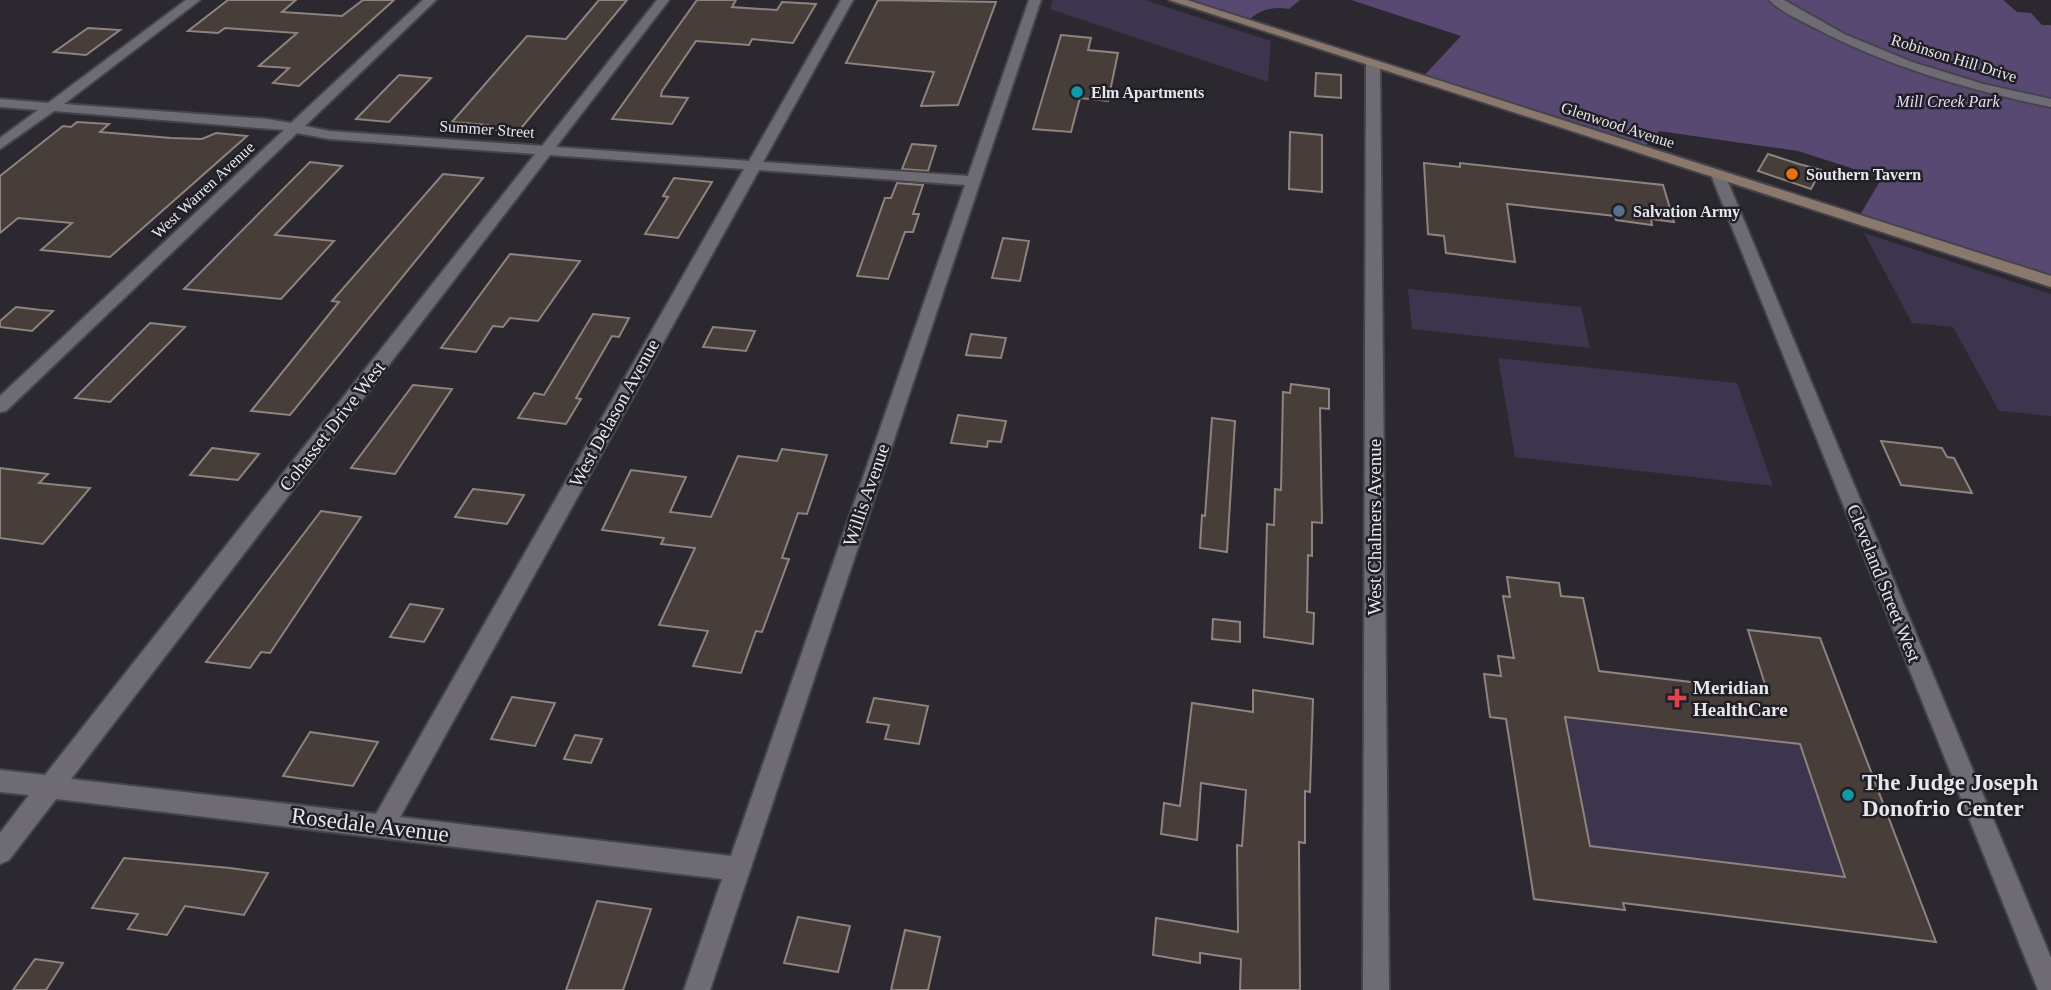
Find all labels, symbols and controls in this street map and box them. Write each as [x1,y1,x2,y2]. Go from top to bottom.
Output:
street label: Robinson Hill Drive [1889,31,2019,85]
marker: Elm Apartments [1069,84,1085,100]
place label: Elm Apartments [1091,84,1204,102]
park label: Mill Creek Park [1895,93,2001,110]
street label: Glenwood Avenue [1559,99,1677,151]
street label: Summer Street [439,117,536,141]
street label: West Warren Avenue [148,138,258,242]
marker: Southern Tavern [1784,166,1800,182]
place label: Southern Tavern [1806,166,1921,183]
marker: Salvation Army [1611,203,1627,219]
place label: Salvation Army [1633,203,1740,221]
street label: West Delason Avenue [565,335,663,491]
street label: Cohasset Drive West [275,357,390,495]
street label: West Chalmers Avenue [1364,439,1385,615]
street label: Willis Avenue [839,441,893,549]
street label: Cleveland Street West [1843,501,1925,665]
place label: Meridian HealthCare [1693,677,1788,720]
marker: Meridian HealthCare [1667,688,1687,708]
place label: The Judge Joseph Donofrio Center [1862,770,2039,821]
marker: The Judge Joseph Donofrio Center [1840,787,1856,803]
street label: Rosedale Avenue [290,803,450,847]

